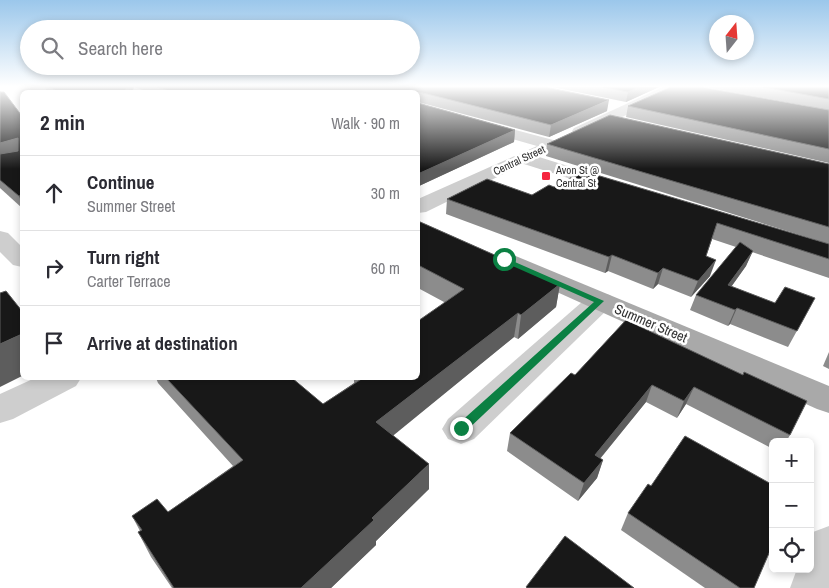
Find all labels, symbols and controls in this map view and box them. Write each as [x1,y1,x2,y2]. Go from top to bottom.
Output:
north arrow [709,15,754,60]
search box [20,20,420,75]
icon: search [38,34,66,62]
text: Search here [78,35,163,61]
text: 2 min [40,108,85,137]
text: Walk · 90 m [331,112,400,134]
street label: Central Street [491,142,548,178]
place label: Avon St @ Central St [555,163,599,190]
text: Continue [87,169,155,195]
marker: Avon St @ Central St [540,170,552,182]
icon: ahead [40,179,68,207]
text: 30 m [371,182,400,204]
text: Summer Street [87,195,175,217]
text: Turn right [87,244,159,270]
route start [493,248,516,271]
icon: right [40,254,68,282]
text: 60 m [371,257,400,279]
text: Carter Terrace [87,270,171,292]
street label: Summer Street [612,300,690,346]
icon: arrive [40,329,68,357]
text: Arrive at destination [87,330,238,356]
route end [450,417,473,440]
map controls [769,438,814,573]
button: + [769,438,814,483]
button: − [769,483,814,528]
button: locate [769,528,814,573]

